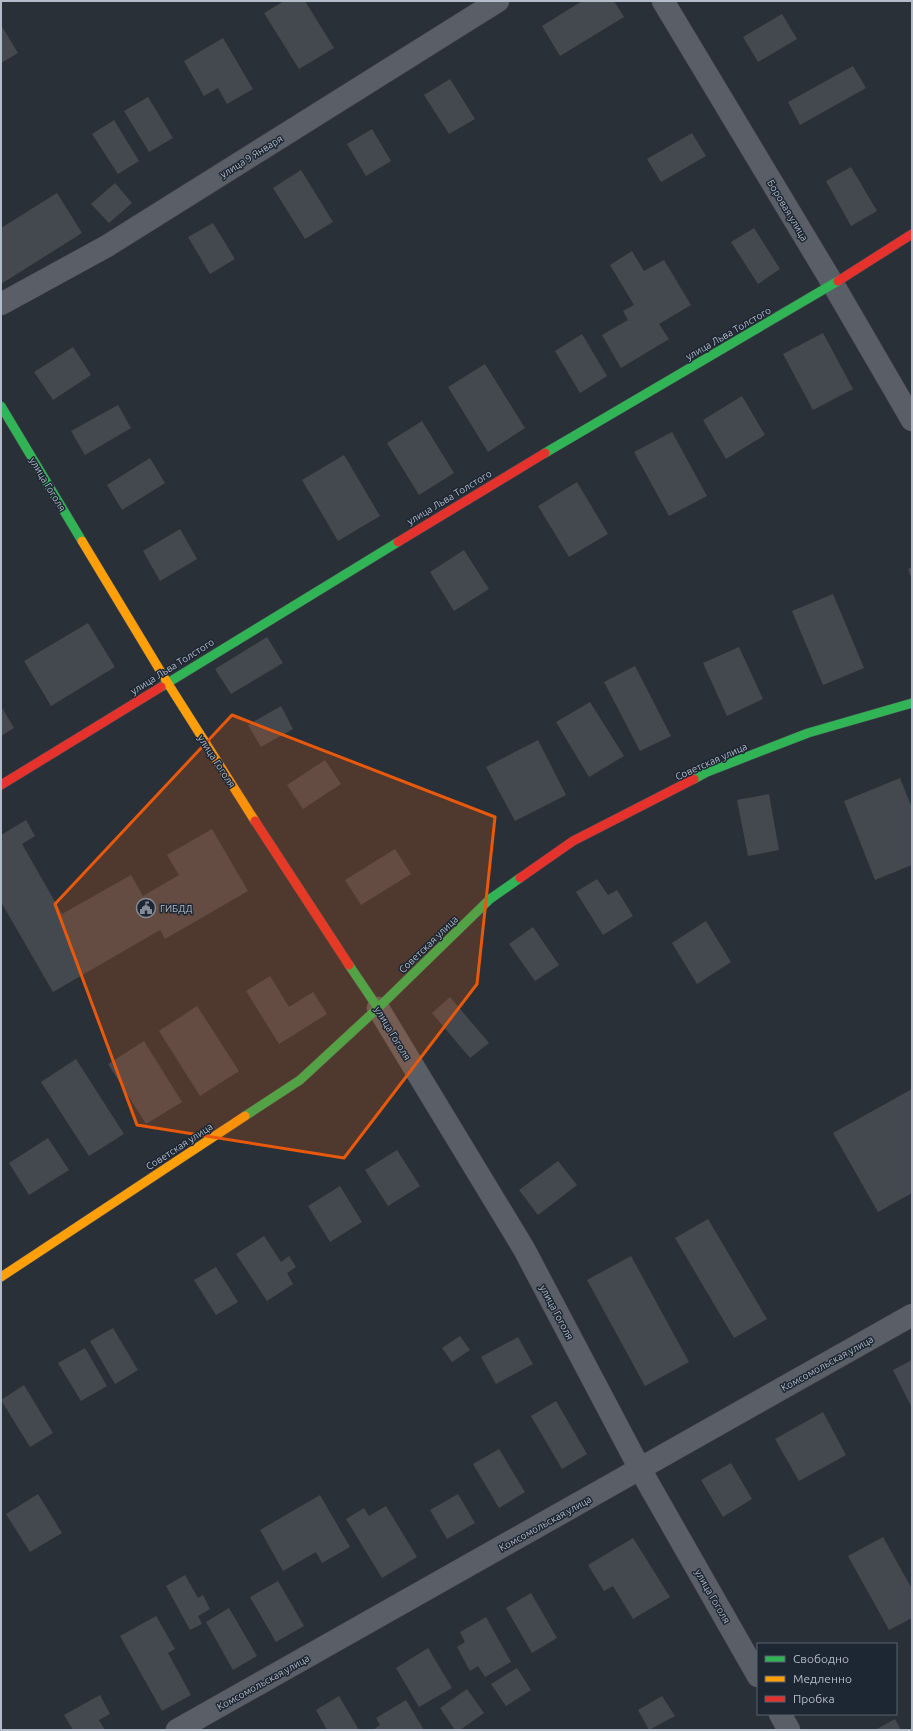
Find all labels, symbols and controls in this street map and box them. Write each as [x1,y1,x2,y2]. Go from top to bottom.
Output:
street label: улица 9 Января [218,133,285,180]
street label: Боровая улица [765,178,810,243]
street label: улица Льва Толстого [684,304,773,362]
street label: улица Гоголя [27,455,68,513]
street label: улица Льва Толстого [405,468,494,527]
street label: улица Льва Толстого [128,636,216,697]
street label: улица Гоголя [195,733,238,790]
street label: Советская улица [674,741,749,782]
public building icon: ГИБДД [135,897,157,919]
place label: ГИБДД [160,903,192,914]
street label: Советская улица [397,914,460,975]
street label: улица Гоголя [372,1004,413,1062]
street label: Советская улица [144,1121,215,1172]
street label: улица Гоголя [537,1283,576,1342]
street label: Комсомольская улица [779,1333,875,1393]
street label: Комсомольская улица [497,1493,593,1553]
street label: улица Гоголя [693,1567,732,1625]
legend [757,1643,897,1715]
street label: Комсомольская улица [215,1652,311,1712]
text: Свободно [793,1652,849,1665]
text: Медленно [793,1672,852,1685]
text: Пробка [793,1692,835,1705]

